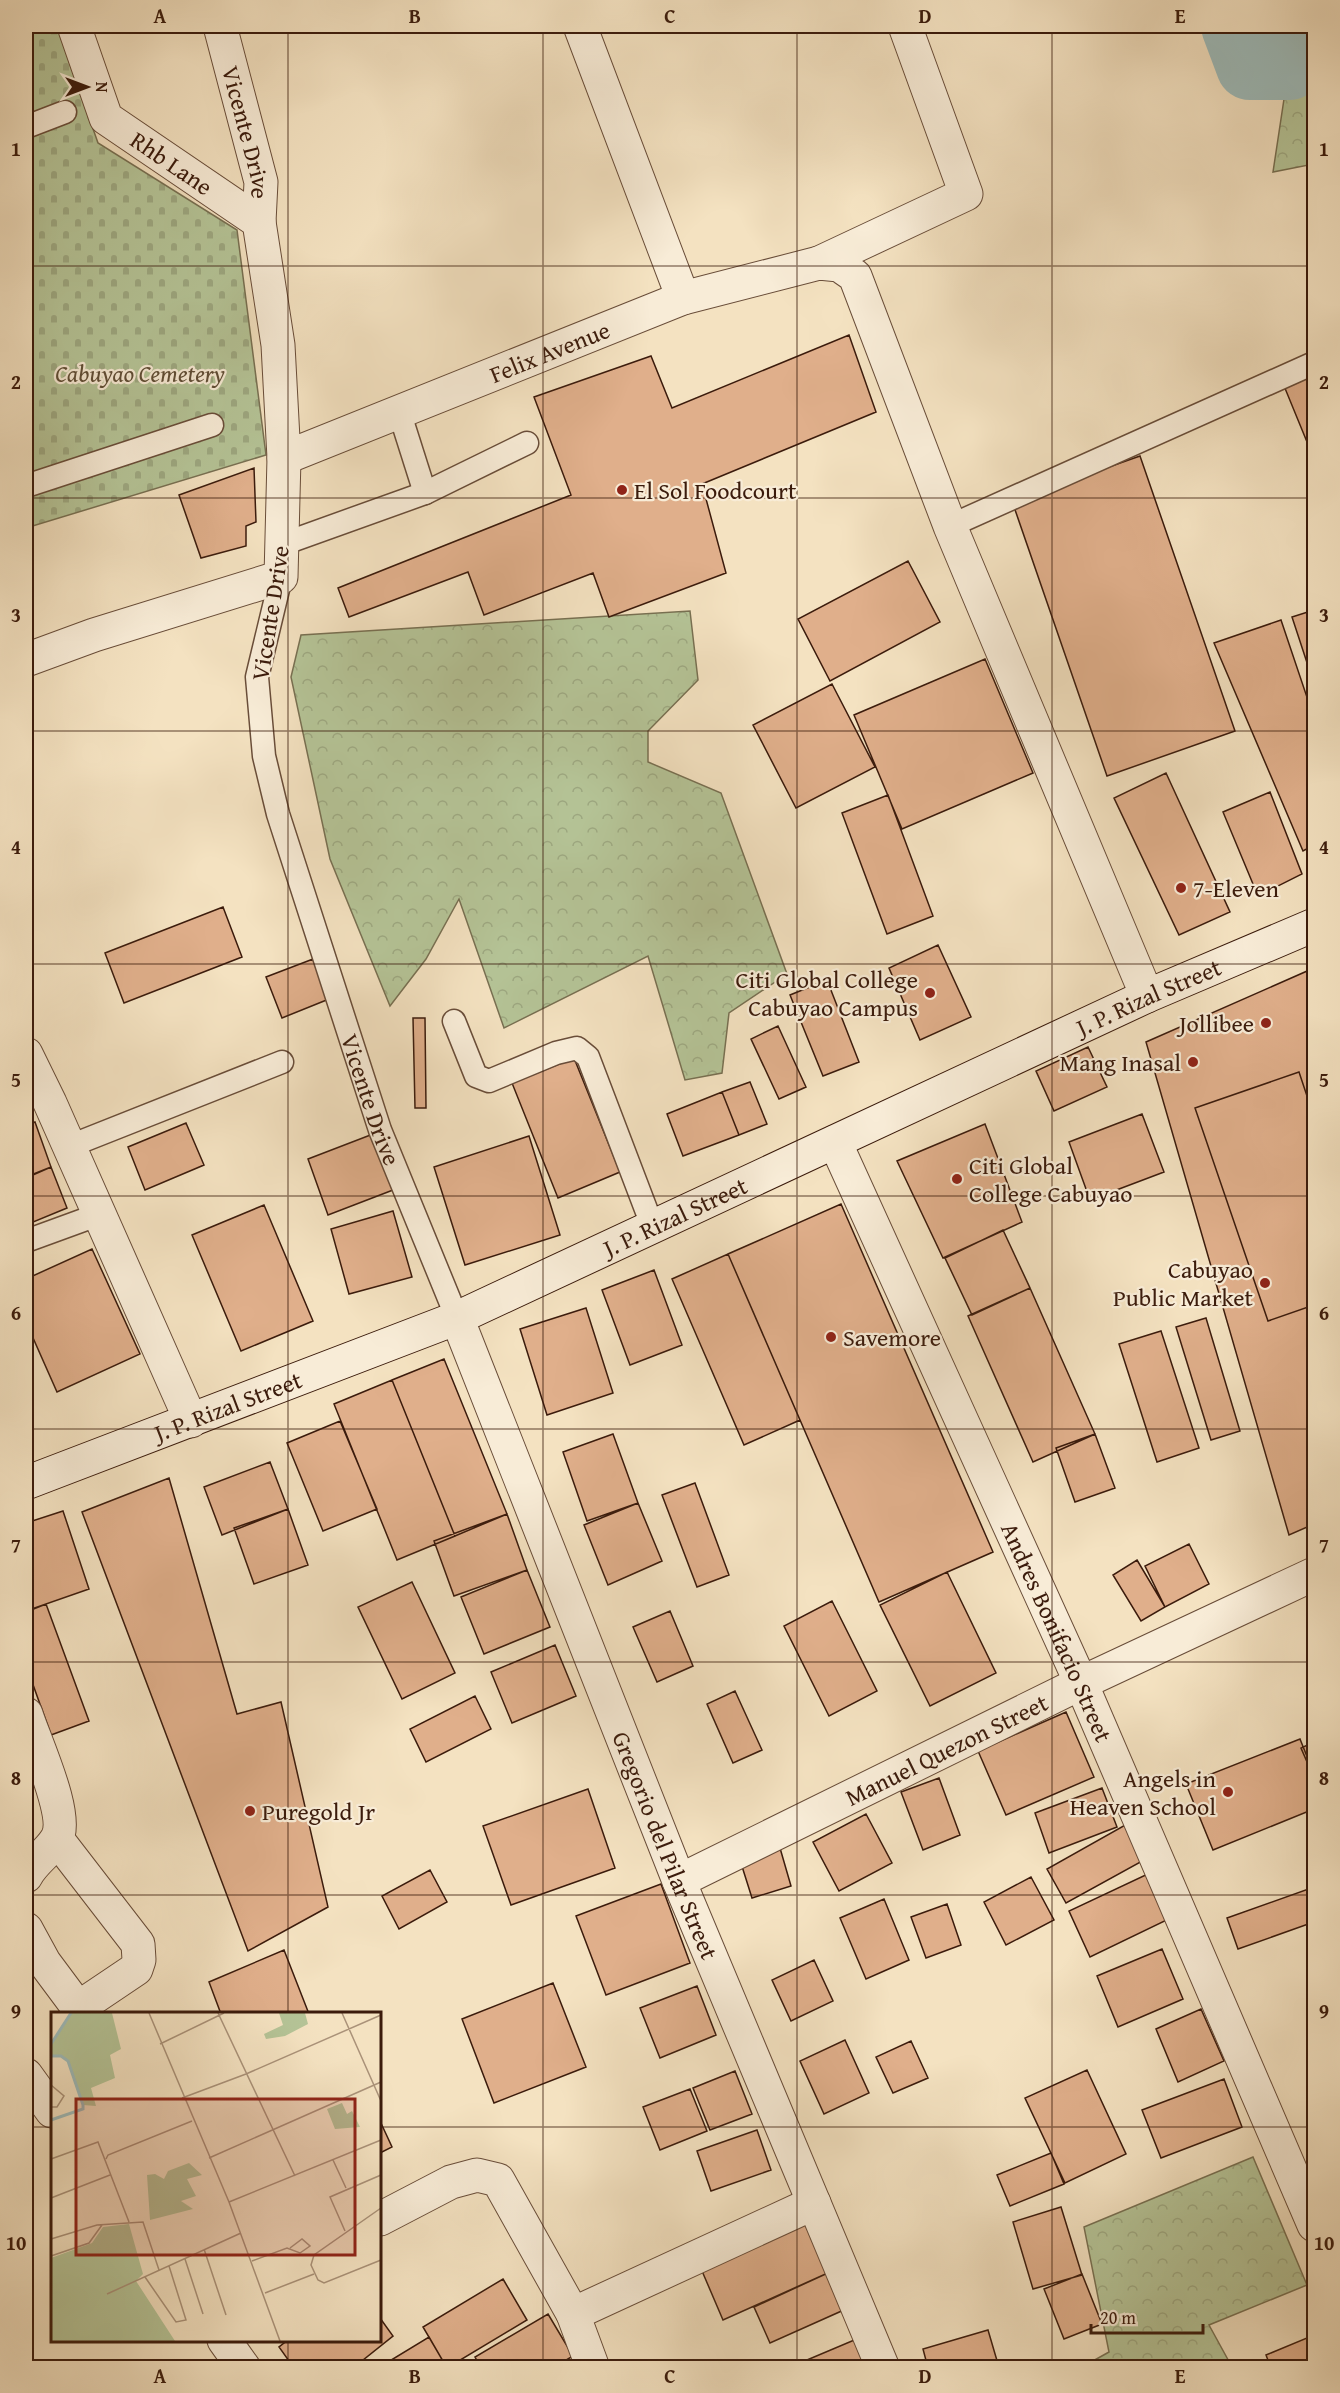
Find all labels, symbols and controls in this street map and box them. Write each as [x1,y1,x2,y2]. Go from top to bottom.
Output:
text: A [154,1,167,30]
text: B [409,1,421,30]
text: C [664,1,676,30]
text: D [918,1,932,30]
text: E [1175,1,1186,30]
north arrow [57,57,117,117]
street label: Vicente Drive [214,62,279,200]
text: N [90,82,114,93]
street label: Rhb Lane [124,122,220,203]
text: 1 [11,134,21,163]
text: 1 [1319,134,1329,163]
street label: Felix Avenue [484,312,615,391]
park label: Cabuyao Cemetery [55,356,225,391]
text: 2 [11,367,21,396]
text: 2 [1319,367,1329,396]
place label: El Sol Foodcourt [634,473,797,508]
marker: El Sol Foodcourt [615,483,629,497]
street label: Vicente Drive [242,543,298,683]
text: 3 [11,600,21,629]
text: 3 [1319,600,1329,629]
text: 4 [11,832,21,861]
text: 4 [1319,832,1329,861]
place label: 7-Eleven [1193,871,1280,906]
marker: 7-Eleven [1174,881,1188,895]
street label: J. P. Rizal Street [1067,949,1227,1046]
place label: Citi Global College Cabuyao Campus [736,962,918,1025]
marker: Citi Global College Cabuyao Campus [923,986,937,1000]
place label: Jollibee [1176,1006,1254,1041]
marker: Jollibee [1259,1016,1273,1030]
street label: Vicente Drive [333,1029,410,1170]
place label: Mang Inasal [1059,1045,1181,1080]
marker: Mang Inasal [1186,1055,1200,1069]
text: 5 [11,1065,21,1094]
text: 5 [1319,1065,1329,1094]
place label: Citi Global College Cabuyao [969,1148,1133,1211]
street label: J. P. Rizal Street [594,1167,753,1266]
marker: Citi Global College Cabuyao [950,1172,964,1186]
place label: Cabuyao Public Market [1113,1252,1254,1315]
marker: Cabuyao Public Market [1258,1276,1272,1290]
text: 6 [11,1298,21,1327]
text: 6 [1319,1298,1329,1327]
place label: Savemore [843,1320,941,1355]
marker: Savemore [824,1330,838,1344]
street label: J. P. Rizal Street [146,1361,307,1451]
street label: Andres Bonifacio Street [993,1516,1122,1748]
text: 7 [11,1530,21,1559]
text: 7 [1319,1530,1329,1559]
street label: Manuel Quezon Street [839,1684,1054,1814]
street label: Gregorio del Pilar Street [604,1726,728,1965]
place label: Angels in Heaven School [1070,1761,1217,1824]
text: 8 [11,1763,21,1792]
text: 8 [1319,1763,1329,1792]
marker: Angels in Heaven School [1221,1785,1235,1799]
place label: Puregold Jr [262,1794,375,1829]
marker: Puregold Jr [243,1804,257,1818]
text: 9 [11,1996,21,2025]
text: 9 [1319,1996,1329,2025]
inset map [51,2012,381,2342]
text: 10 [6,2228,26,2257]
text: 10 [1314,2228,1334,2257]
scale bar [1091,2297,1204,2335]
text: 20 m [1100,2304,1136,2331]
text: A [154,2361,167,2390]
text: B [409,2361,421,2390]
text: C [664,2361,676,2390]
text: D [918,2361,932,2390]
text: E [1175,2361,1186,2390]

